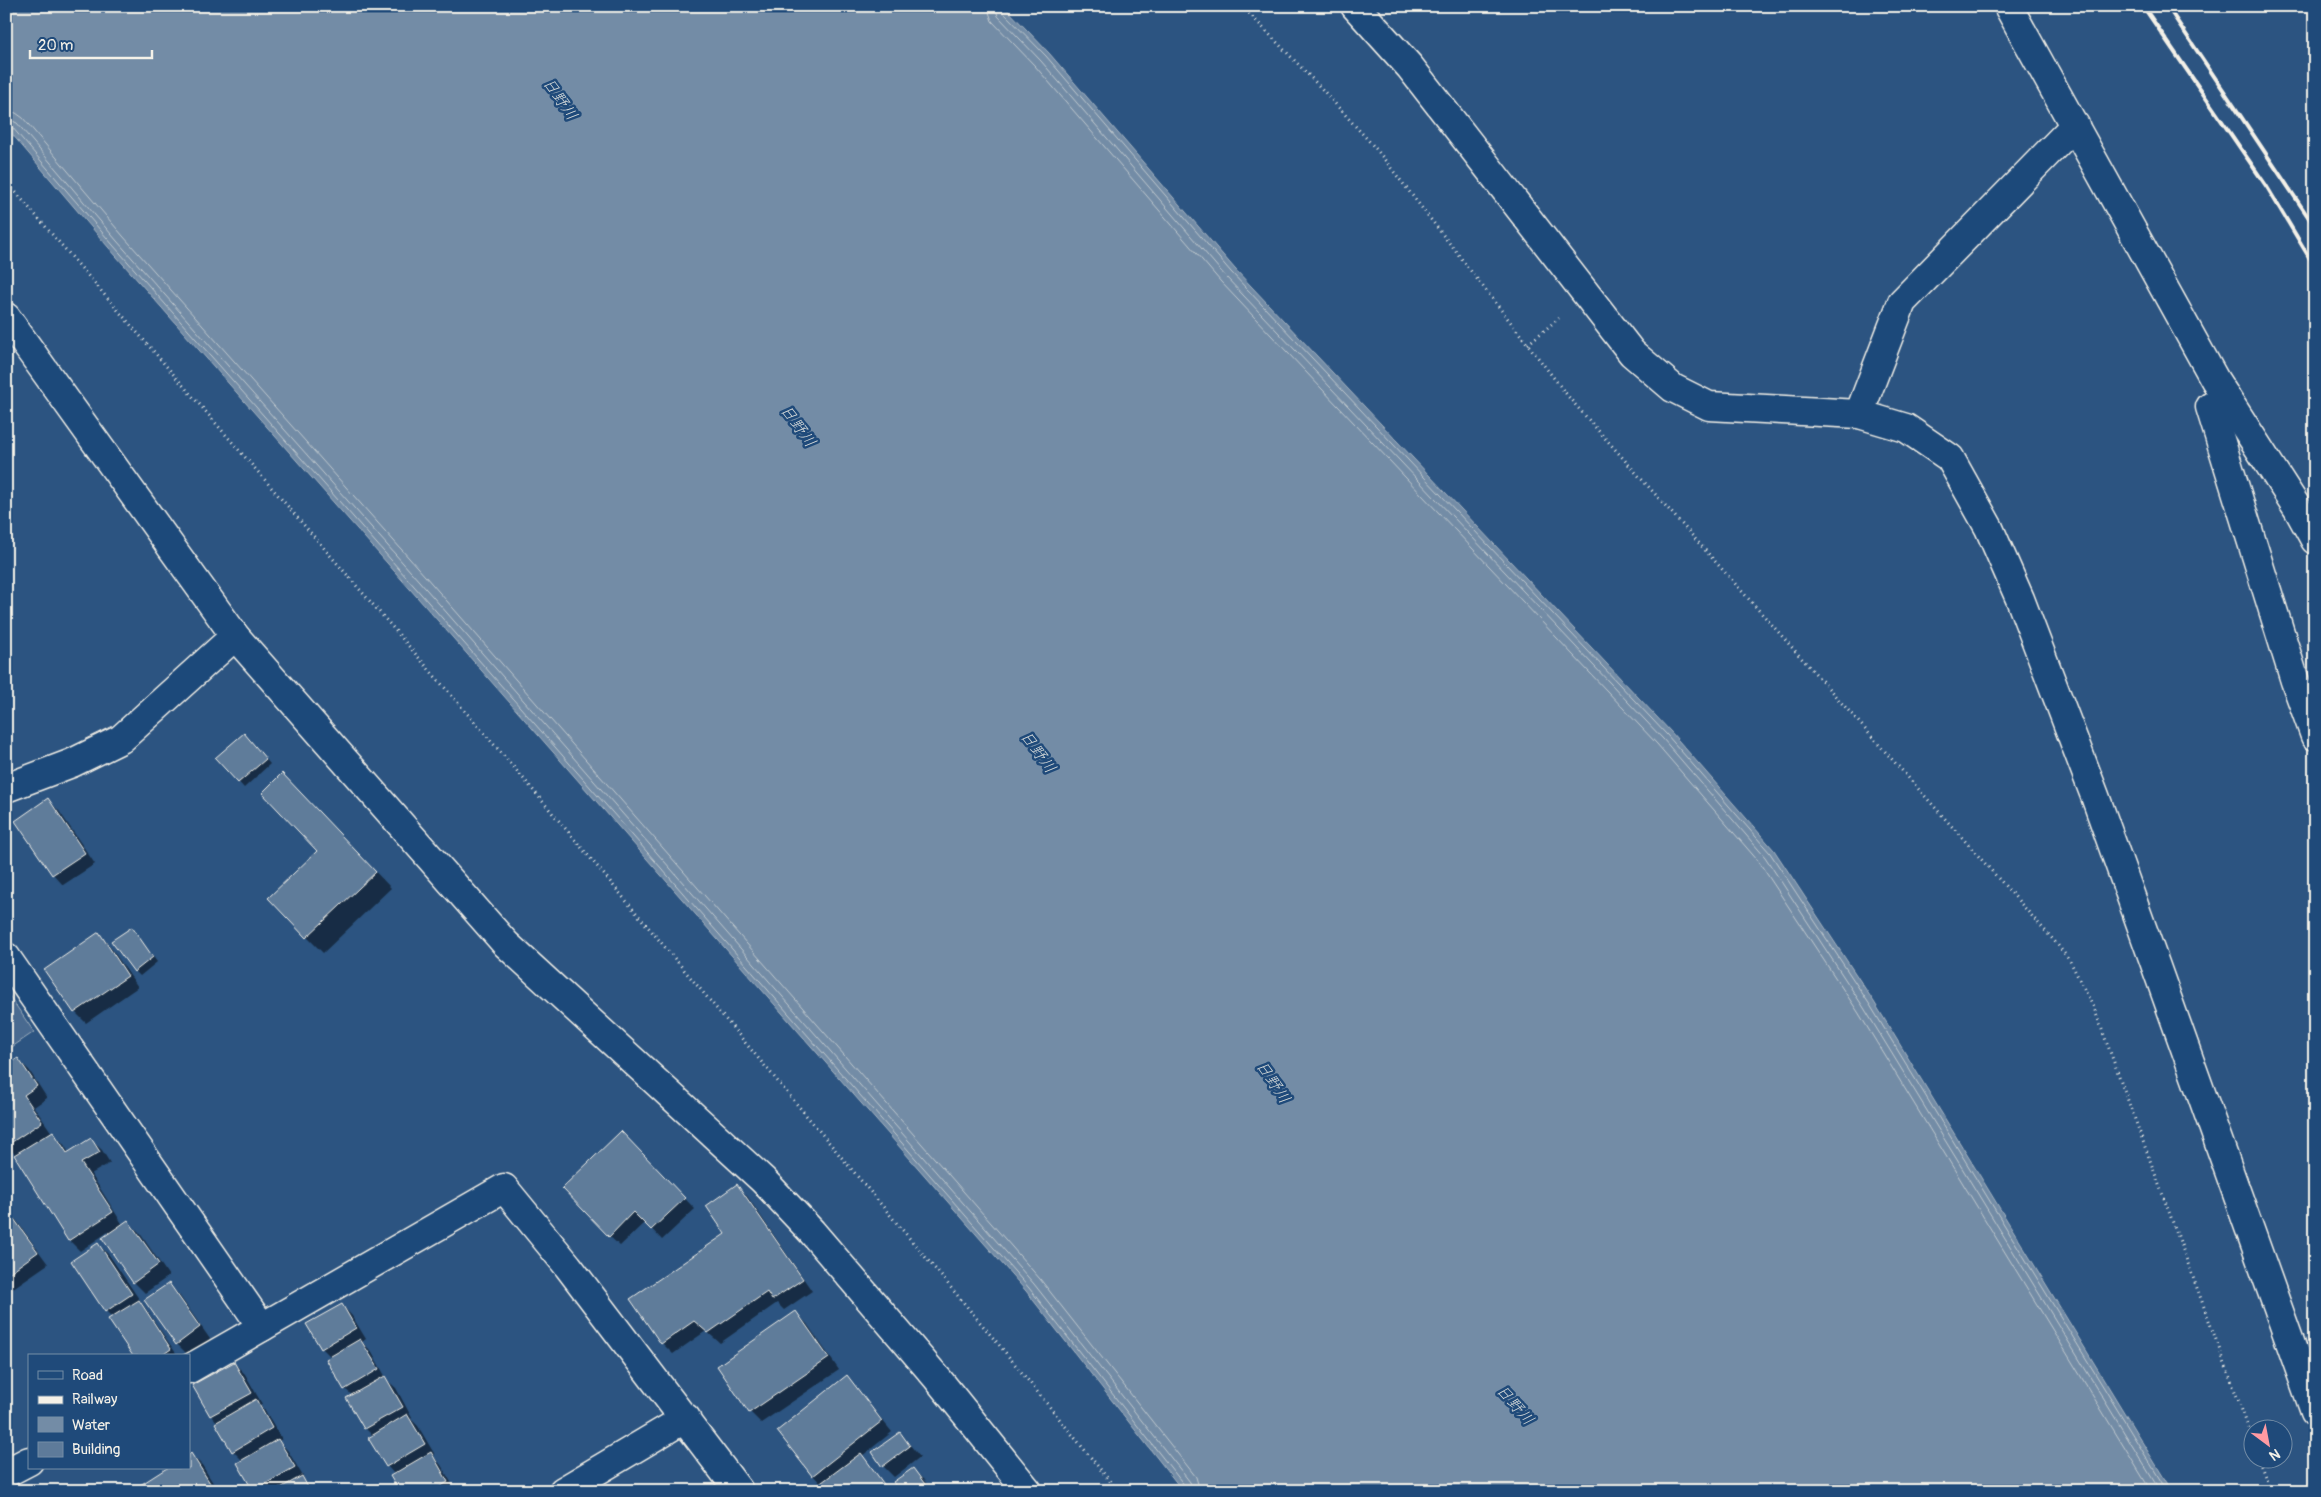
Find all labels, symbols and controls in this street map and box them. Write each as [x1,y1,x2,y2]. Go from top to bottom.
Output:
scale bar [30,28,152,60]
text: 20 m [38,36,73,55]
water label: 日野川 [538,74,582,124]
water label: 日野川 [776,401,820,451]
water label: 日野川 [1016,727,1060,777]
water label: 日野川 [1251,1057,1295,1107]
legend [28,1354,190,1470]
text: Road [72,1366,103,1385]
water label: 日野川 [1492,1380,1538,1430]
text: Railway [72,1390,118,1409]
text: Water [72,1416,111,1435]
north arrow [2244,1420,2294,1470]
text: Building [72,1440,120,1459]
text: N [2266,1445,2283,1464]

